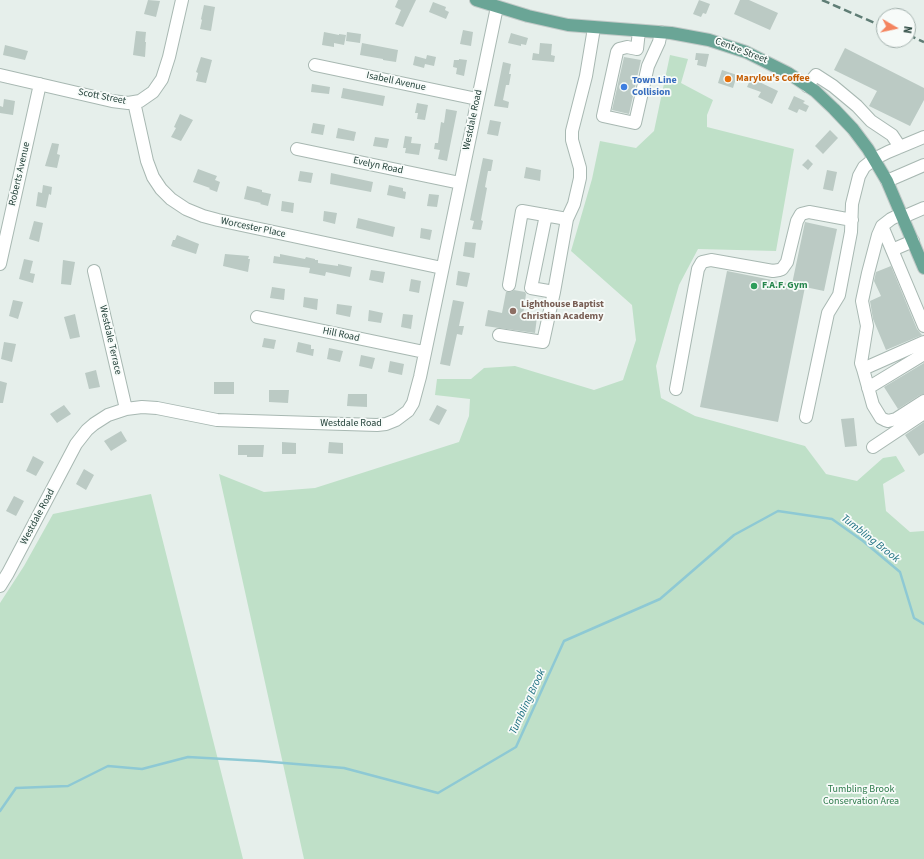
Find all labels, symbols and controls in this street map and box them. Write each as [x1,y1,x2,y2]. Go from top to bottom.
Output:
north arrow [876,8,916,48]
text: N [899,25,915,35]
street label: Centre Street [713,36,769,66]
street label: Isabell Avenue [365,70,427,94]
place label: Marylou's Coffee [736,73,810,85]
marker: Marylou's Coffee [723,74,733,84]
place label: Town Line Collision [632,75,677,98]
marker: Town Line Collision [619,82,629,92]
street label: Scott Street [77,86,127,108]
street label: Westdale Road [461,89,485,151]
street label: Roberts Avenue [7,141,33,207]
street label: Evelyn Road [352,155,404,177]
street label: Worcester Place [219,215,287,241]
place label: F.A.F. Gym [762,280,808,292]
marker: F.A.F. Gym [749,281,759,291]
place label: Lighthouse Baptist Christian Academy [521,299,604,322]
street label: Westdale Terrace [96,304,124,376]
marker: Lighthouse Baptist Christian Academy [508,306,518,316]
street label: Hill Road [321,325,361,345]
street label: Westdale Road [320,418,382,430]
street label: Westdale Road [18,487,58,547]
water label: Tumbling Brook [838,512,902,566]
water label: Tumbling Brook [507,667,549,737]
park label: Tumbling Brook Conservation Area [823,784,899,808]

